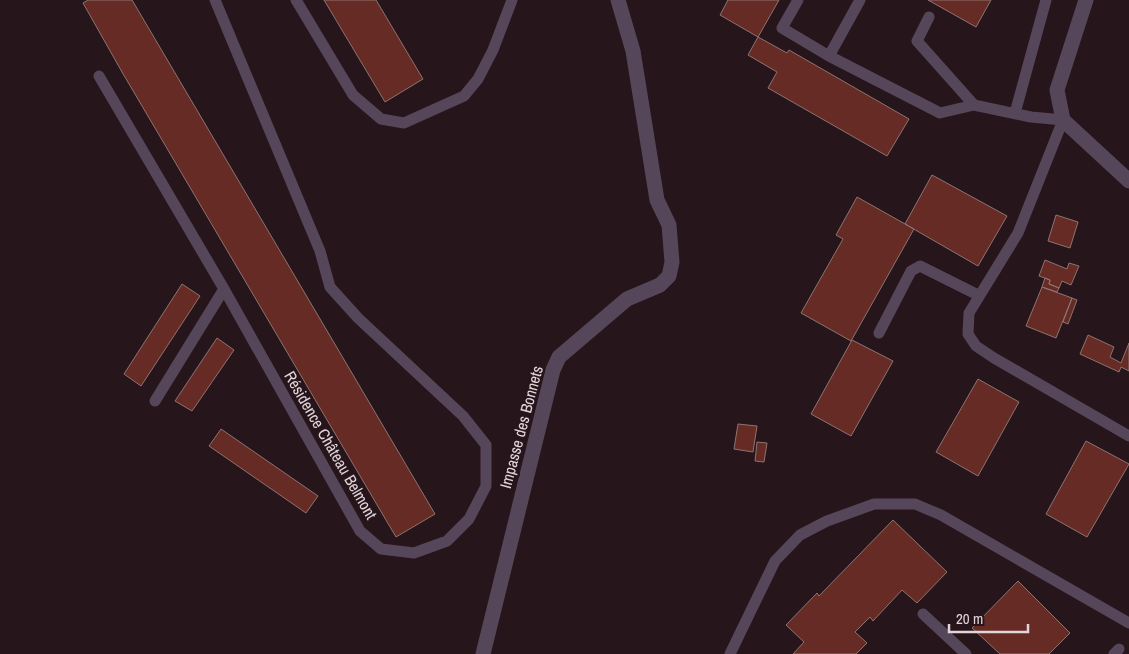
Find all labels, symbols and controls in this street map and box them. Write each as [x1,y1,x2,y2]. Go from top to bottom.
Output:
street label: Impasse des Bonnets [494,363,548,491]
street label: Résidence Château Belmont [280,367,383,523]
scale bar [949,602,1028,634]
text: 20 m [956,608,983,629]

